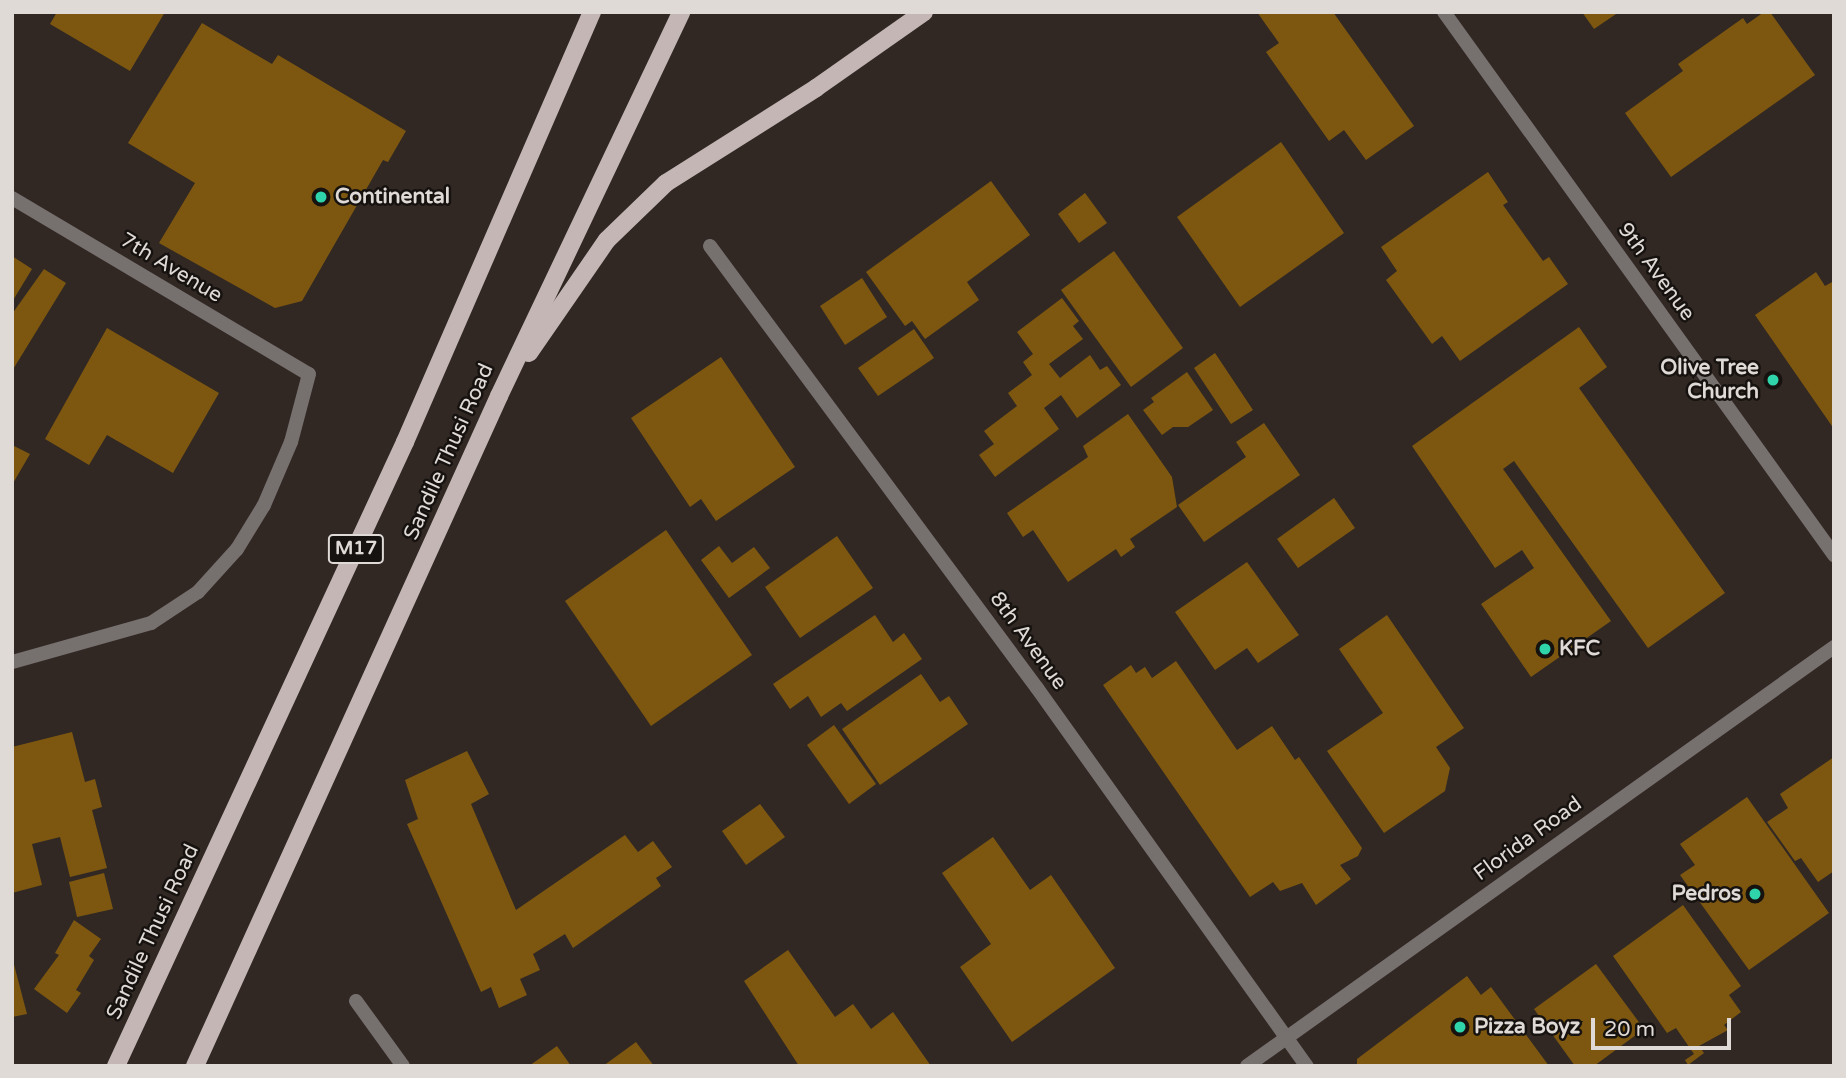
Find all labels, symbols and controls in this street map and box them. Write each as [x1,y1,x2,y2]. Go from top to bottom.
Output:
place label: Continental [335,184,450,210]
marker: Continental [313,189,329,205]
street label: 9th Avenue [1612,218,1700,326]
street label: 7th Avenue [115,228,227,308]
place label: Olive Tree Church [1660,355,1759,405]
street label: Sandile Thusi Road [399,360,499,544]
marker: Olive Tree Church [1765,372,1781,388]
road number: M17 [326,534,386,564]
street label: 8th Avenue [984,587,1072,695]
place label: KFC [1559,636,1600,662]
marker: KFC [1537,641,1553,657]
street label: Florida Road [1469,791,1587,887]
street label: Sandile Thusi Road [101,840,205,1024]
place label: Pedros [1671,881,1741,907]
marker: Pedros [1747,886,1763,902]
scale bar [1594,1004,1734,1048]
place label: Pizza Boyz [1474,1014,1580,1040]
text: 20 m [1604,1017,1655,1042]
marker: Pizza Boyz [1452,1019,1468,1035]

